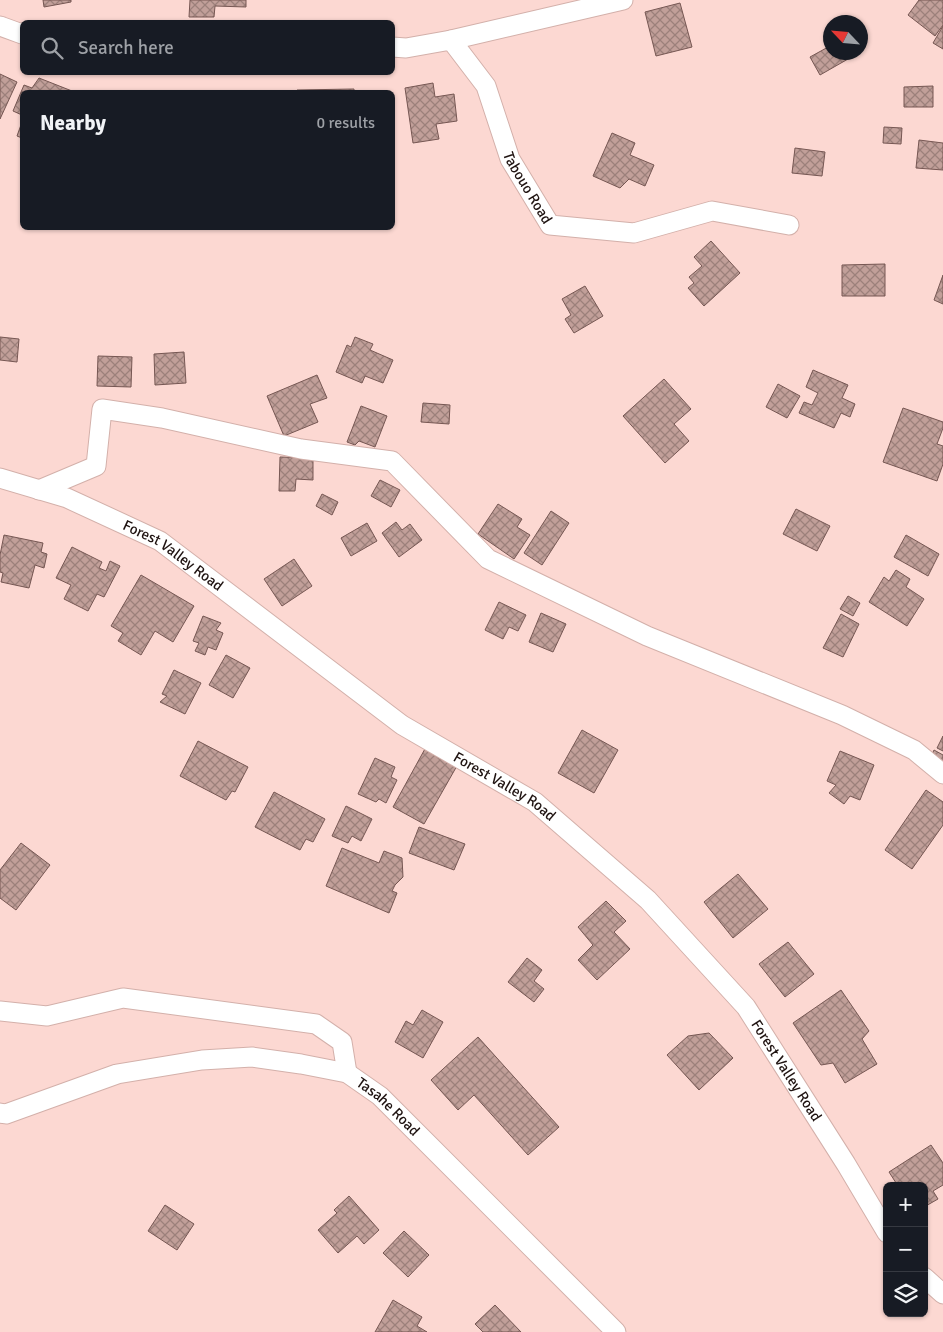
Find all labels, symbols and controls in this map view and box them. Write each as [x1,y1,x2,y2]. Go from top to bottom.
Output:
north arrow [823,15,868,60]
search box [20,20,395,75]
icon: search [38,34,66,62]
text: Search here [78,36,174,60]
text: Nearby [40,110,106,136]
text: 0 results [316,113,375,133]
street label: Tabouo Road [499,150,556,227]
street label: Forest Valley Road [120,516,227,595]
street label: Forest Valley Road [450,748,559,825]
street label: Forest Valley Road [747,1016,825,1125]
street label: Tasahe Road [353,1073,424,1140]
map controls [883,1182,928,1317]
button: + [883,1182,928,1227]
button: − [883,1227,928,1272]
button: layers [883,1272,928,1317]

